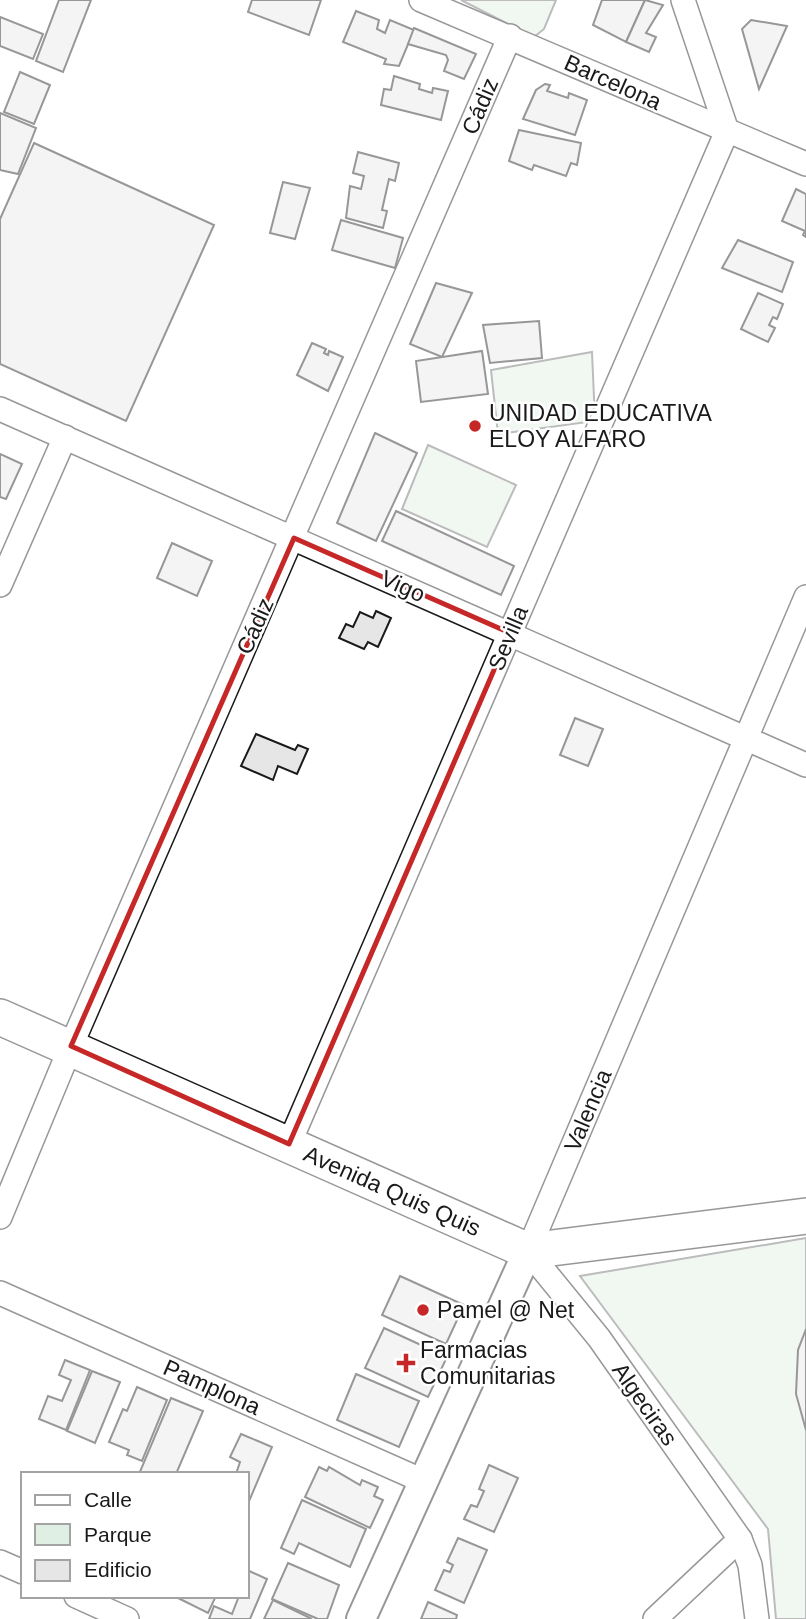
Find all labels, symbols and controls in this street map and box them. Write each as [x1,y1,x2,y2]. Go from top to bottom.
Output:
street label: Barcelona [560,49,666,115]
street label: Cádiz [457,74,503,138]
place label: UNIDAD EDUCATIVA ELOY ALFARO [489,400,712,452]
marker: UNIDAD EDUCATIVA ELOY ALFARO [467,418,483,434]
street label: Vigo [377,565,429,607]
street label: Cádiz [231,594,279,658]
street label: Sevilla [483,602,533,674]
street label: Valencia [559,1065,617,1155]
street label: Avenida Quis Quis [300,1140,484,1241]
place label: Pamel @ Net [437,1297,575,1323]
marker: Pamel @ Net [415,1302,431,1318]
place label: Farmacias Comunitarias [420,1337,556,1389]
street label: Pamplona [159,1354,265,1420]
marker: Farmacias Comunitarias [398,1355,414,1371]
street label: Algeciras [607,1358,683,1450]
legend [21,1472,248,1598]
text: Calle [84,1488,132,1511]
text: Parque [84,1523,152,1546]
text: Edificio [84,1558,152,1581]

